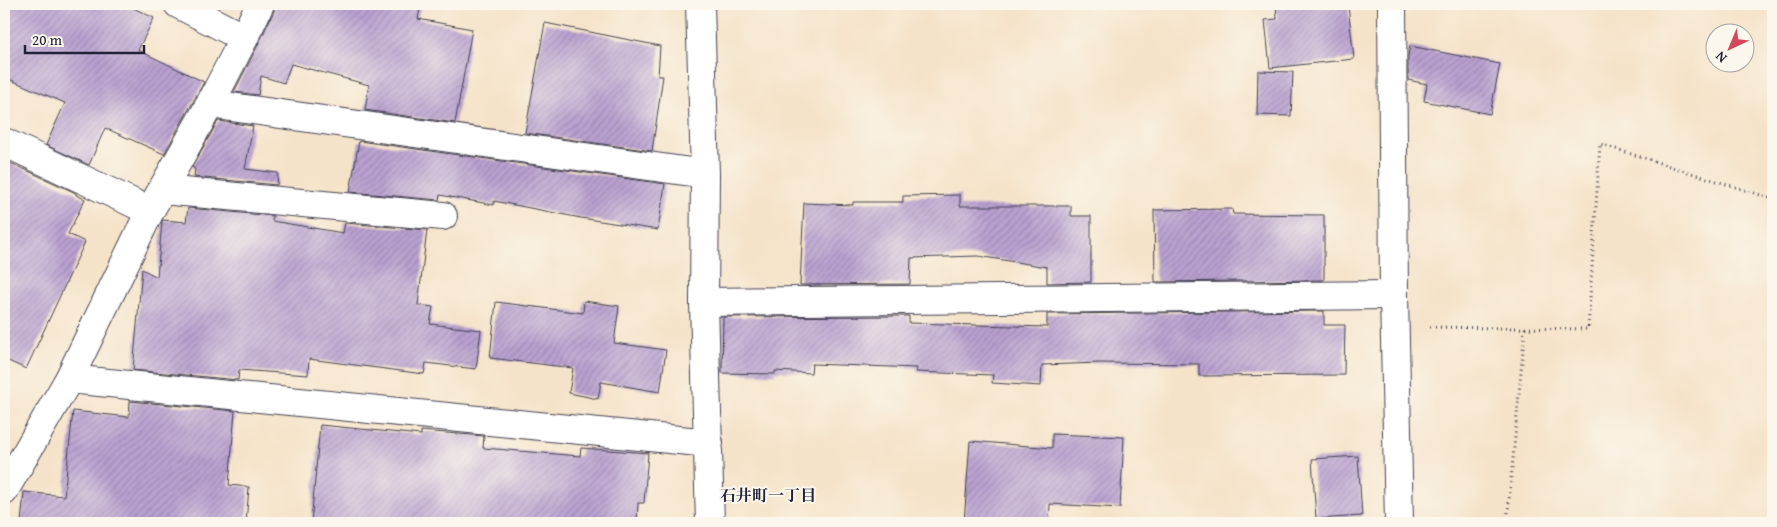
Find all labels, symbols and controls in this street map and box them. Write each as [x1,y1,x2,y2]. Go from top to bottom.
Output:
scale bar [25,22,144,54]
north arrow [1704,22,1754,72]
text: 20 m [32,29,63,50]
text: N [1710,46,1731,68]
district label: 石井町一丁目 [720,483,816,507]

